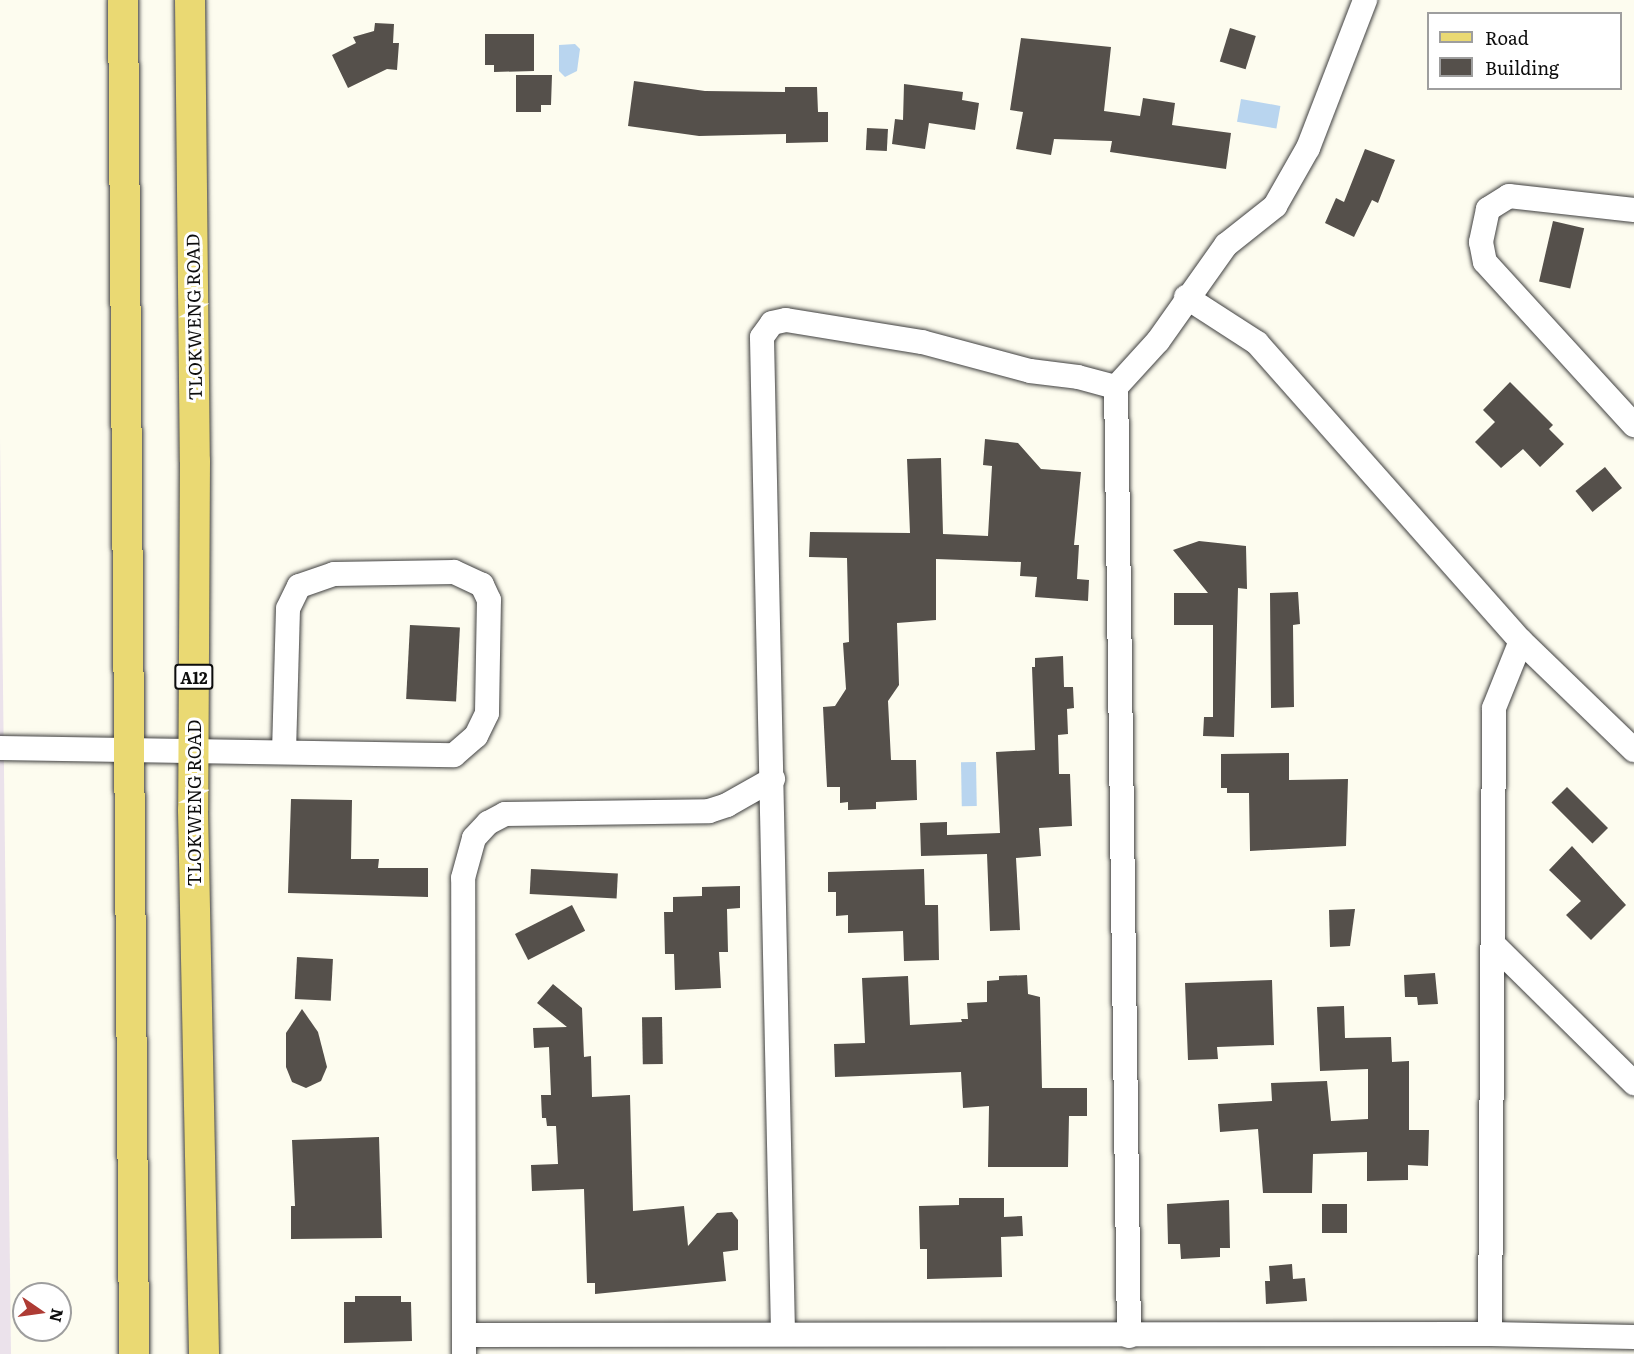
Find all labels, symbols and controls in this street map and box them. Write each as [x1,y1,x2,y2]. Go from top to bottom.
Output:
legend [1427,12,1622,90]
text: Road [1485,24,1529,51]
text: Building [1485,54,1559,81]
street label: TLOKWENG ROAD [182,233,206,401]
road number: A12 [173,664,215,690]
street label: TLOKWENG ROAD [183,720,205,886]
north arrow [12,1282,72,1342]
text: N [44,1306,71,1325]

